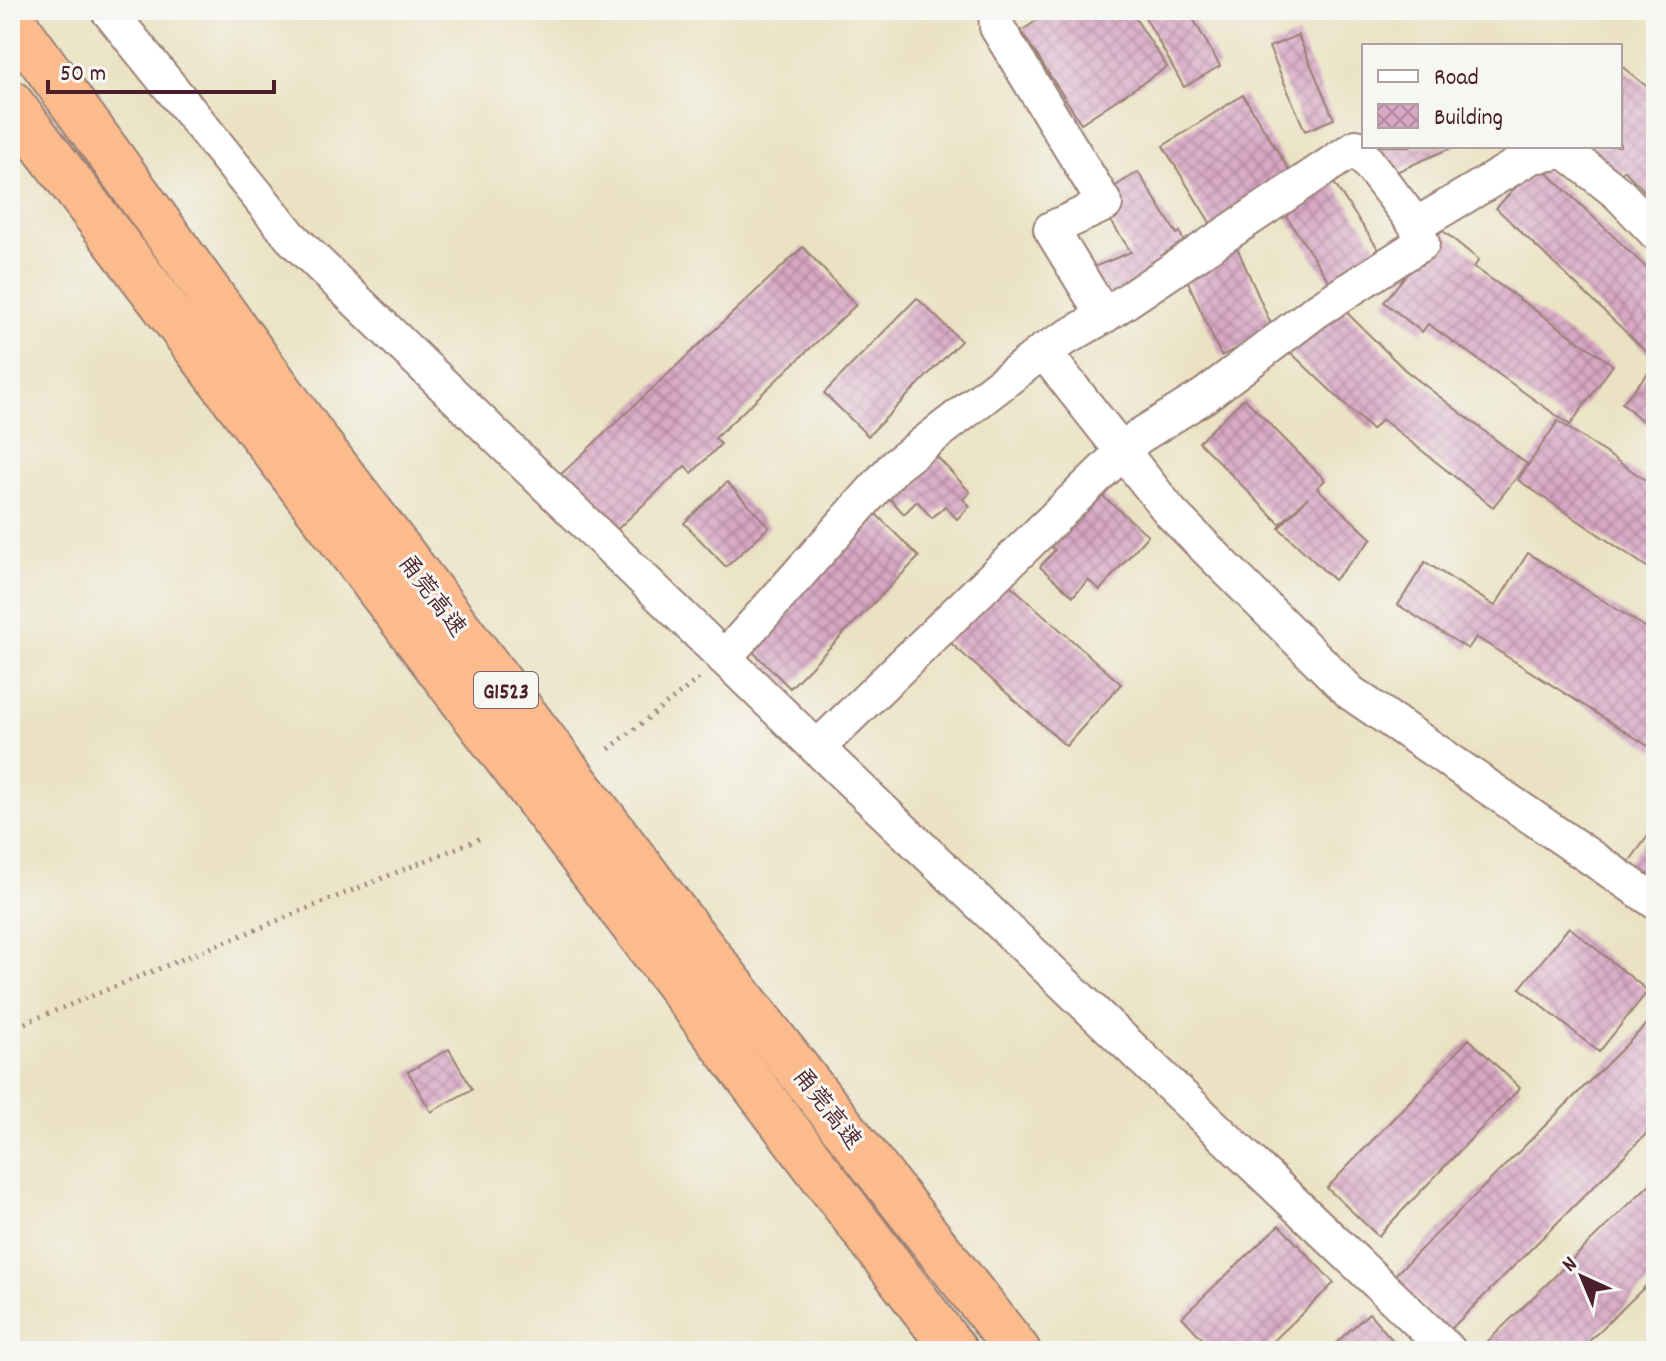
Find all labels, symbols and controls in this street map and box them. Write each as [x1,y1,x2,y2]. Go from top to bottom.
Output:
scale bar [48,44,274,94]
legend [1362,44,1622,148]
text: 50 m [60,58,106,92]
text: Road [1434,62,1479,96]
text: Building [1434,102,1503,136]
street label: 甬莞高速 [388,548,473,645]
road number: G1523 [474,672,538,708]
street label: 甬莞高速 [783,1062,869,1158]
north arrow [1542,1237,1622,1317]
text: N [1556,1250,1585,1280]

